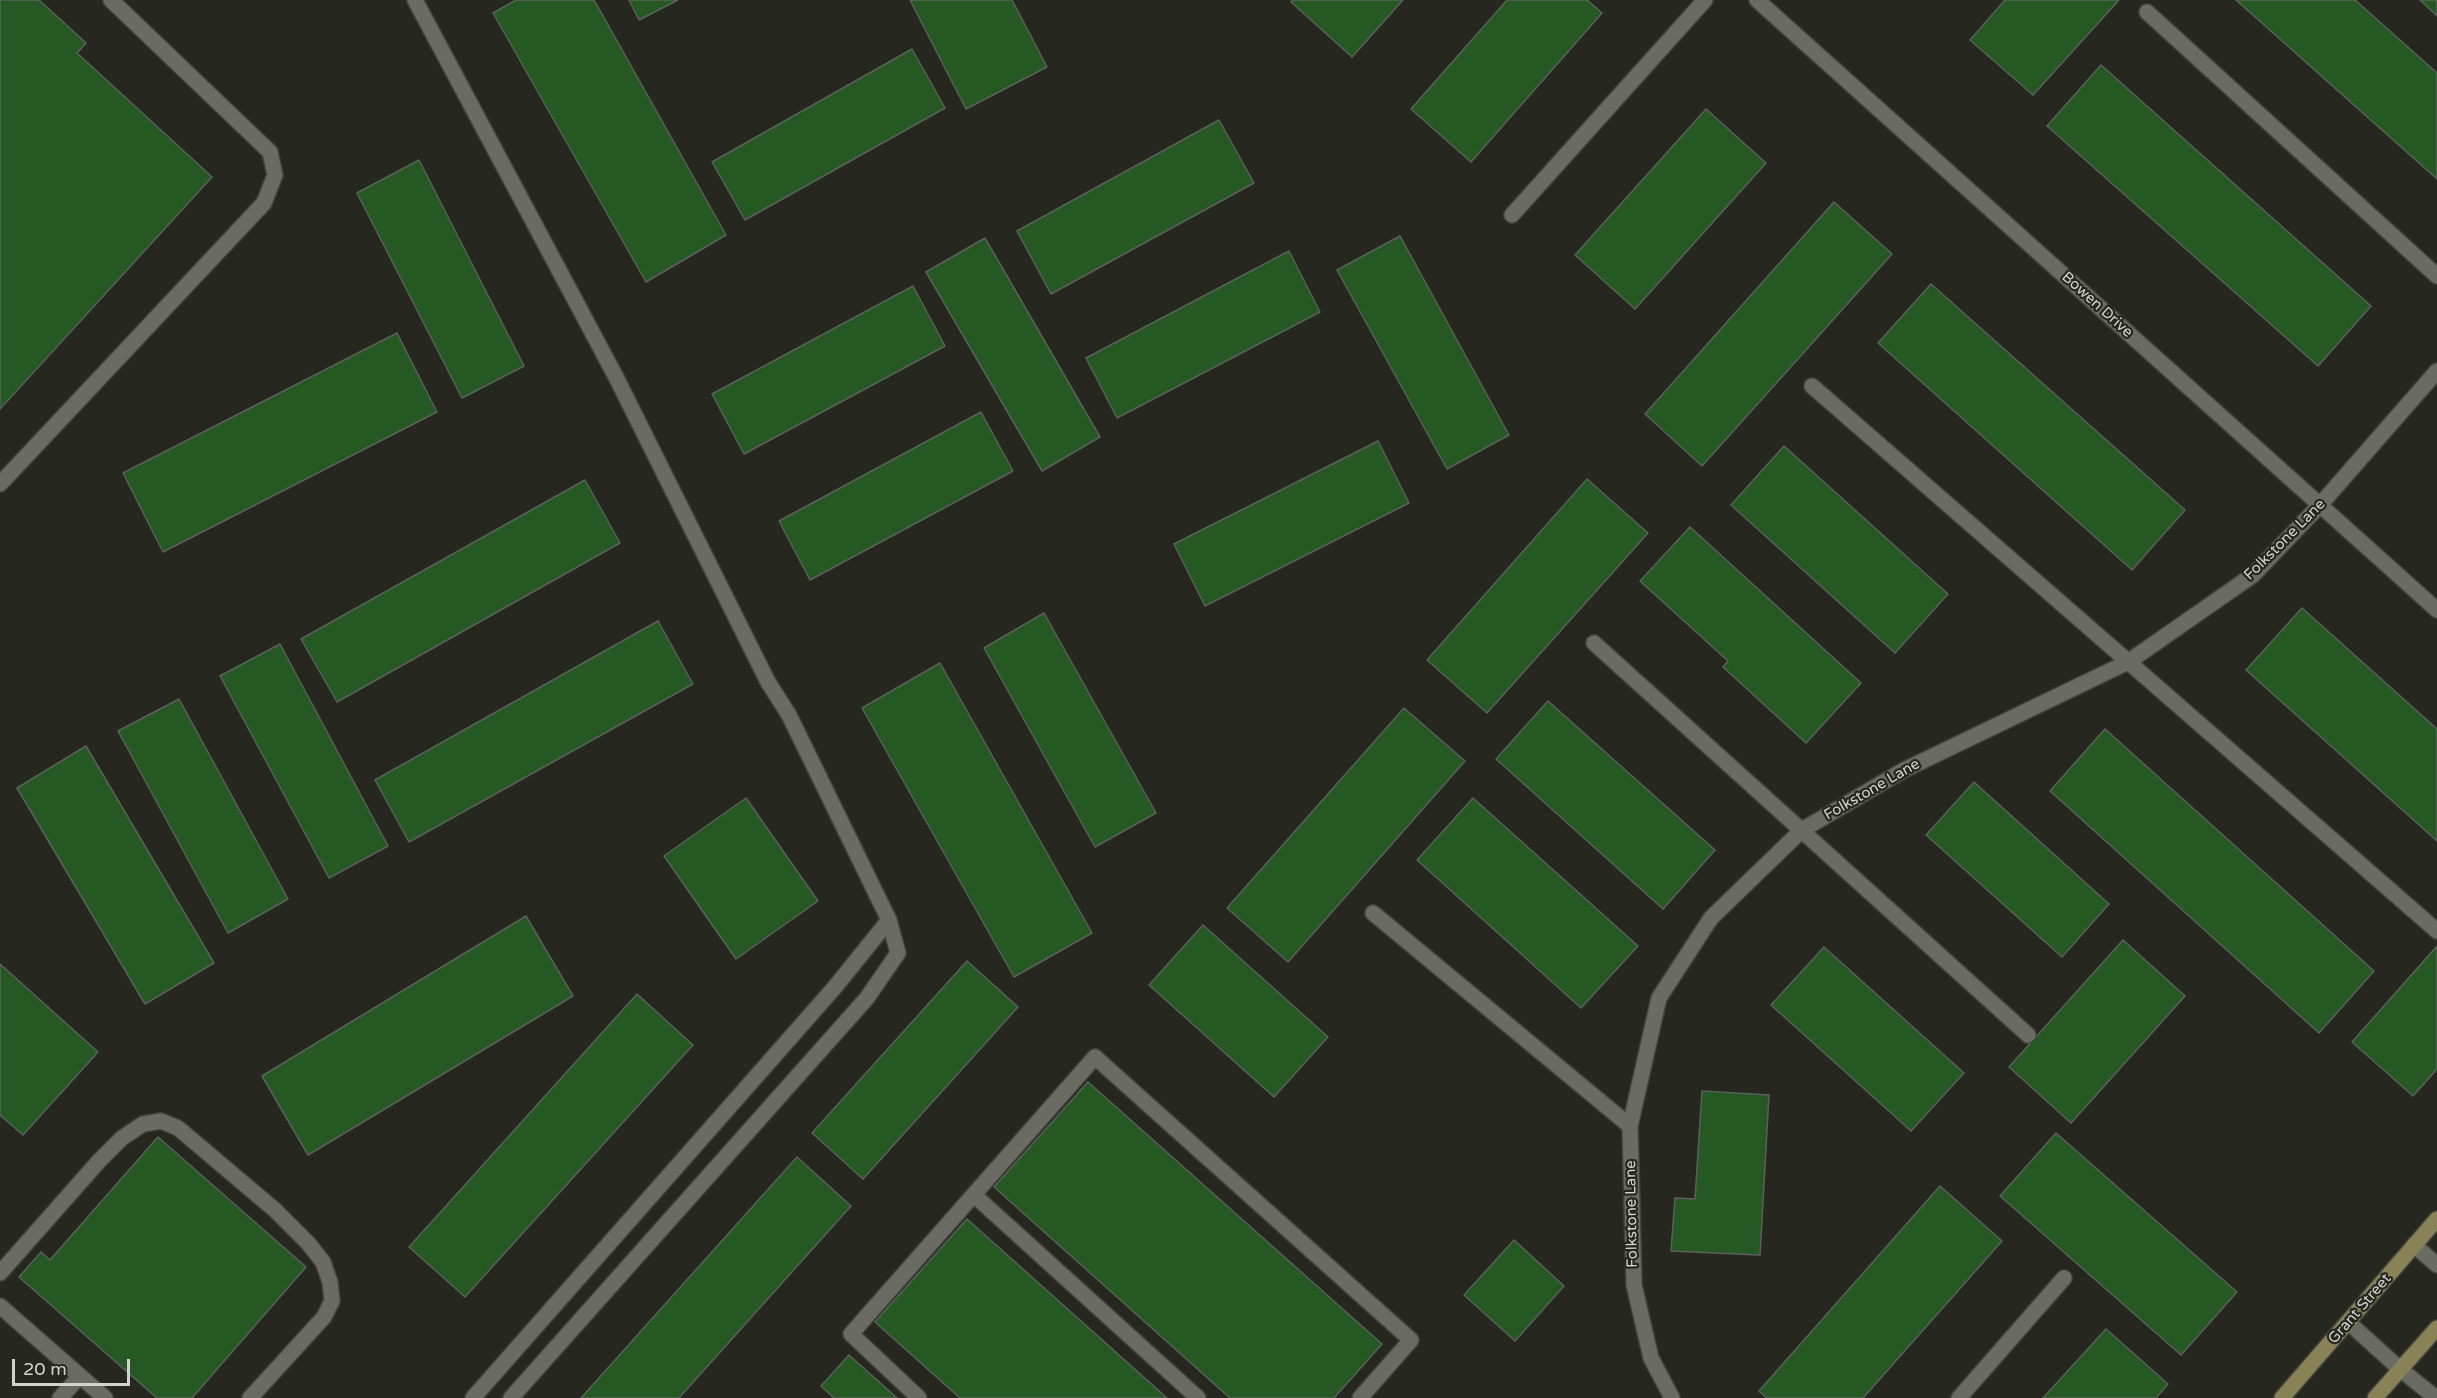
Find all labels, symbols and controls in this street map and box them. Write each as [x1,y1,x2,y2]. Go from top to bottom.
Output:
street label: Bowen Drive [2058,268,2136,342]
street label: Folkstone Lane [2241,496,2329,584]
street label: Folkstone Lane [1821,755,1923,825]
street label: Folkstone Lane [1622,1160,1642,1268]
street label: Grant Street [2325,1270,2395,1348]
scale bar [15,1347,134,1385]
text: 20 m [23,1358,67,1380]

